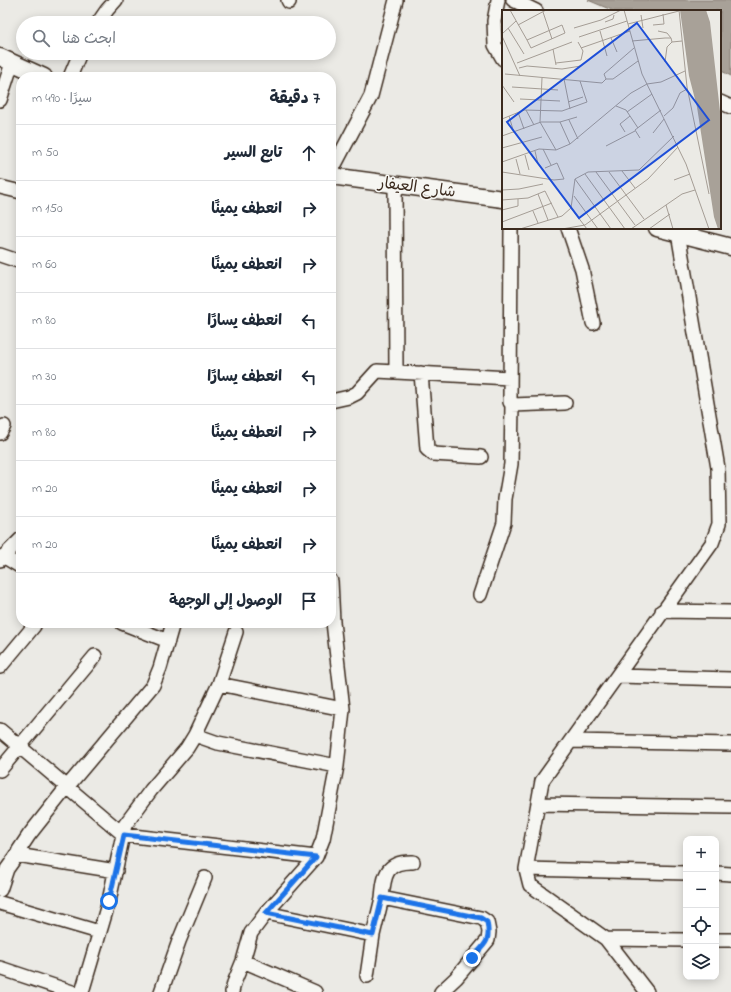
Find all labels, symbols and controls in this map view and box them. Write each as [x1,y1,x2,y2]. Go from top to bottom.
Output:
inset map [502,10,721,229]
search box [16,16,336,60]
icon: search [30,27,52,49]
text: ابحث هنا [62,28,116,50]
text: 7 دقيقة [270,86,320,111]
text: سيرًا · 490 m [32,89,92,108]
text: تابع السير [225,142,282,164]
icon: ahead [298,142,320,164]
text: 50 m [32,143,58,162]
street label: شارع العيفار [375,171,457,205]
text: انعطف يمينًا [211,198,282,220]
icon: right [298,198,320,220]
text: 150 m [32,199,63,218]
text: انعطف يمينًا [211,254,282,276]
icon: right [298,254,320,276]
text: 60 m [32,255,57,274]
text: انعطف يسارًا [207,310,282,332]
icon: left [298,310,320,332]
text: 80 m [32,311,56,330]
text: انعطف يسارًا [207,366,282,388]
icon: left [298,366,320,388]
text: 30 m [32,367,56,386]
text: انعطف يمينًا [211,422,282,444]
icon: right [298,422,320,444]
text: 80 m [32,423,56,442]
text: انعطف يمينًا [211,478,282,500]
icon: right [298,478,320,500]
text: 20 m [32,479,57,498]
text: انعطف يمينًا [211,534,282,556]
icon: right [298,534,320,556]
text: 20 m [32,535,57,554]
text: الوصول إلى الوجهة [169,590,282,612]
icon: arrive [298,590,320,612]
map controls [683,836,719,980]
button: + [683,836,719,872]
button: − [683,872,719,908]
route start [100,892,118,910]
button: locate [683,908,719,944]
button: layers [683,944,719,980]
route end [463,949,481,967]

